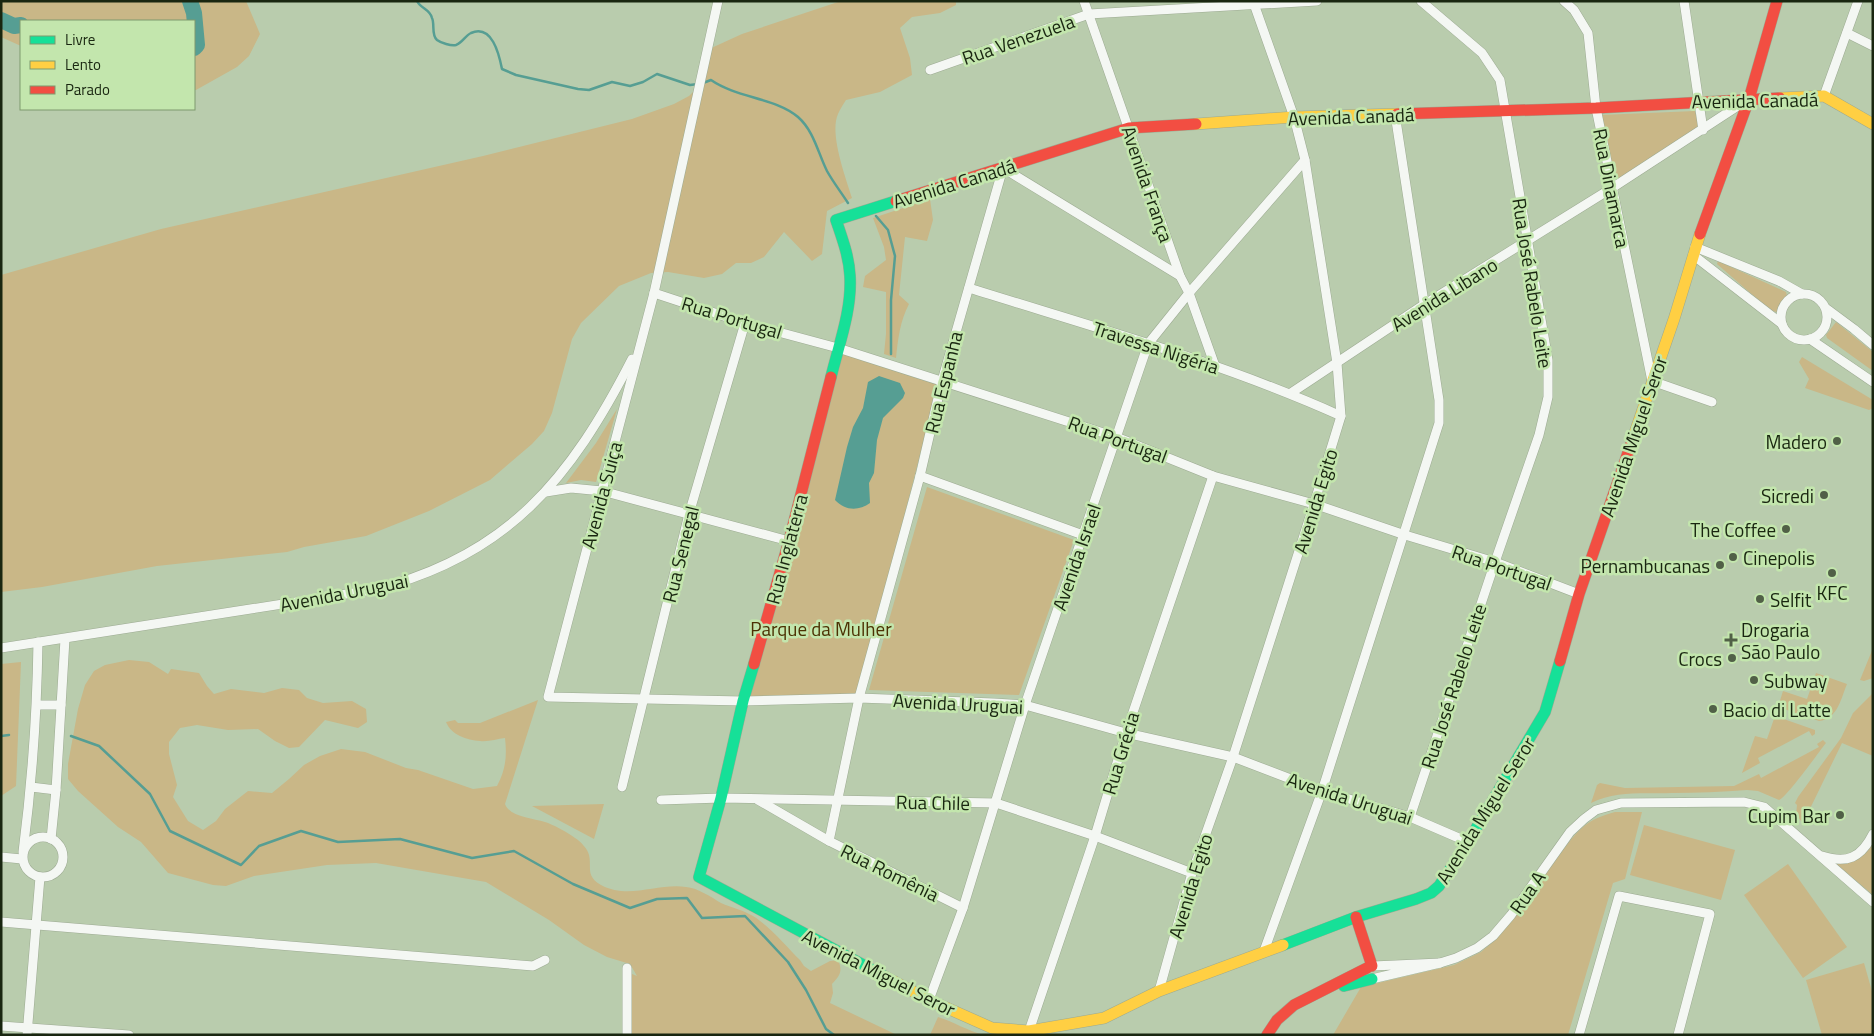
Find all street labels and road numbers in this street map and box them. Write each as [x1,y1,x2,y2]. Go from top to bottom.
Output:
street label: Rua Venezuela [958,6,1079,72]
street label: Avenida Canadá [1691,84,1819,116]
street label: Avenida Canadá [1287,99,1415,133]
street label: Avenida França [1115,122,1182,247]
street label: Rua Dinamarca [1586,126,1638,251]
street label: Avenida Canadá [889,150,1019,215]
street label: Rua José Rabelo Leite [1505,196,1561,370]
street label: Avenida Libano [1385,250,1503,338]
street label: Rua Portugal [678,288,786,346]
street label: Travessa Nigéria [1089,313,1223,381]
street label: Rua Espanha [916,327,970,436]
street label: Avenida Miguel Seror [1592,351,1674,520]
street label: Rua Portugal [1064,408,1172,470]
street label: Avenida Suiça [573,438,629,552]
street label: Avenida Egito [1285,445,1345,557]
street label: Rua Inglaterra [757,490,815,607]
street label: Avenida Israel [1044,500,1108,614]
street label: Rua Senegal [654,503,706,605]
street label: Rua Portugal [1448,536,1556,598]
street label: Avenida Uruguai [277,565,411,619]
street label: Rua José Rabelo Leite [1413,600,1493,772]
street label: Avenida Uruguai [892,685,1024,721]
street label: Rua Grécia [1094,708,1146,798]
street label: Avenida Miguel Seror [1428,730,1542,889]
street label: Avenida Uruguai [1284,764,1416,832]
street label: Rua Chile [896,787,970,817]
street label: Avenida Egito [1160,830,1220,942]
street label: Rua Romênia [836,836,945,909]
street label: Rua A [1502,865,1552,919]
street label: Avenida Miguel Seror [797,921,961,1023]

